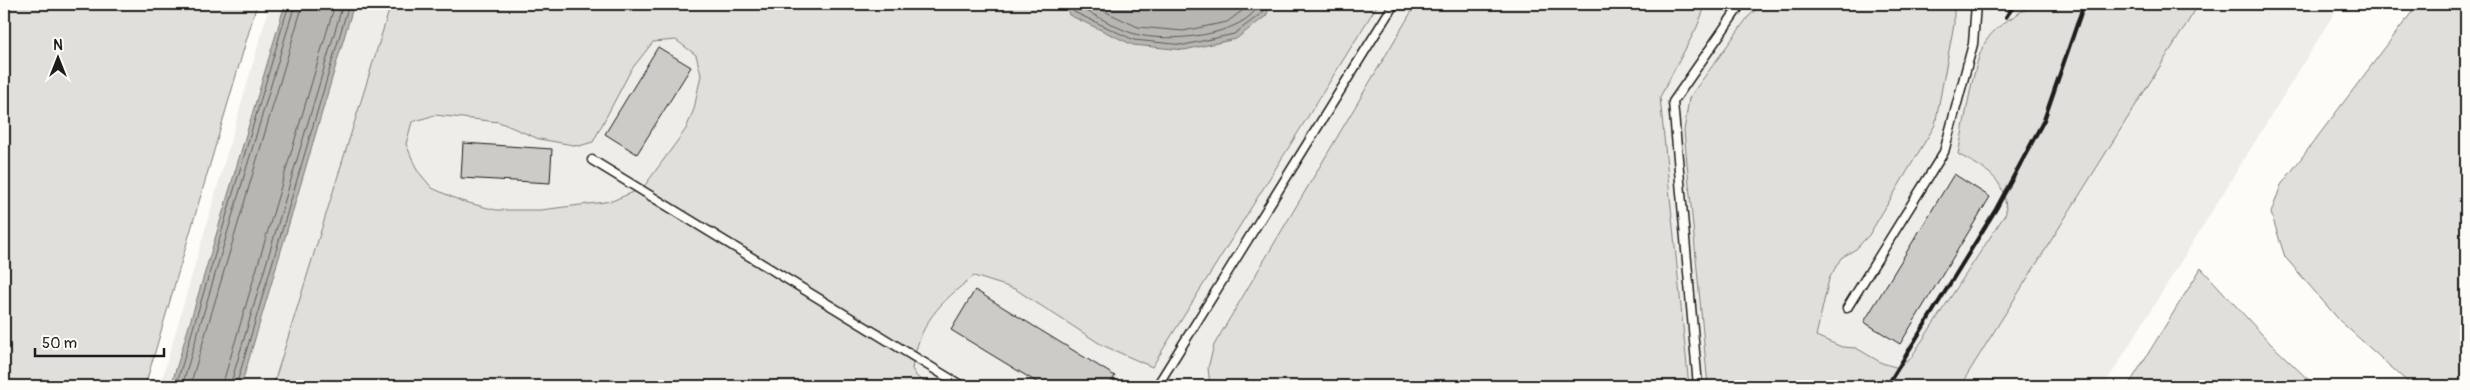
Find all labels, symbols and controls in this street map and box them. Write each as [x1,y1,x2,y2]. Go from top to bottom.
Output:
north arrow [32,32,82,82]
text: N [53,37,63,54]
scale bar [35,325,164,357]
text: 50 m [42,334,77,353]

